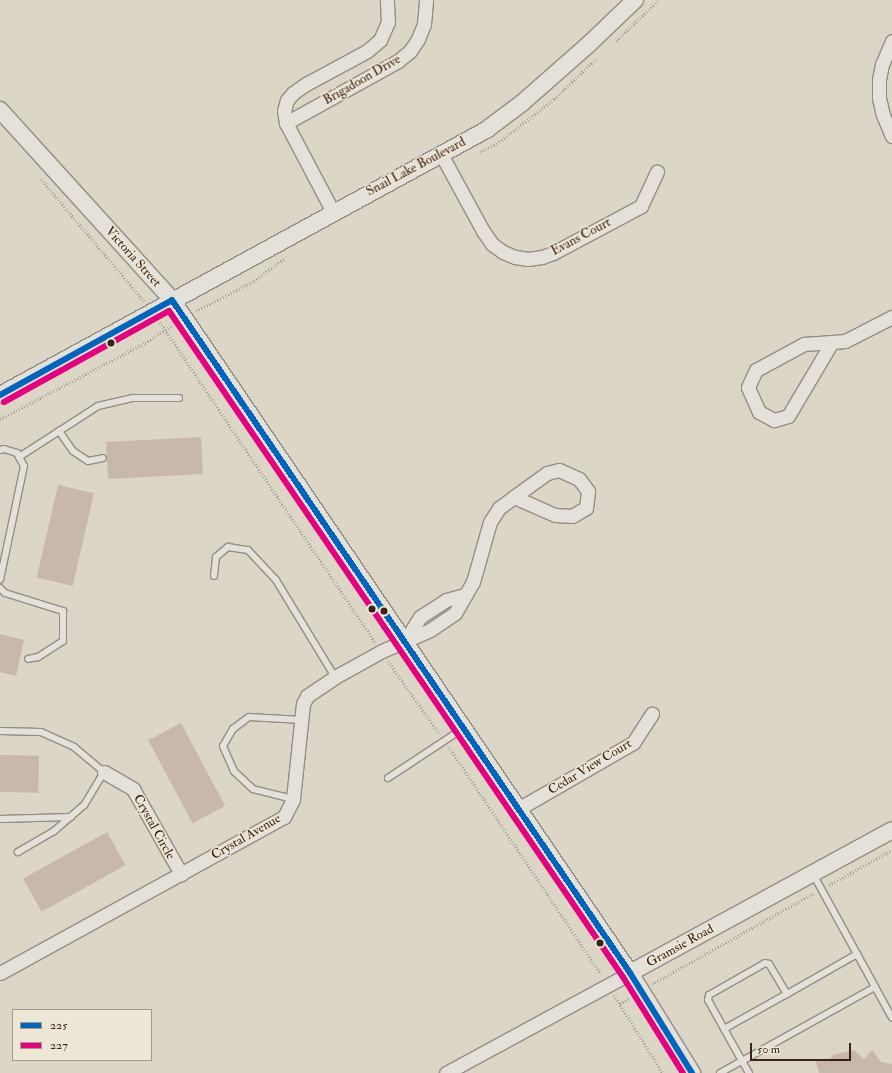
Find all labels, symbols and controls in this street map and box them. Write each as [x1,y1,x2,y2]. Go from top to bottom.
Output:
street label: Brigadoon Drive [321,52,403,108]
street label: Snail Lake Boulevard [364,134,468,200]
street label: Evans Court [548,215,614,259]
street label: Victoria Street [102,224,164,290]
unlabelled marker [106,338,116,348]
unlabelled marker [367,604,377,614]
unlabelled marker [379,606,389,616]
street label: Cedar View Court [545,736,635,798]
street label: Crystal Circle [130,792,178,862]
street label: Crystal Avenue [208,811,284,863]
street label: Gramsie Road [644,921,716,971]
unlabelled marker [595,938,605,948]
legend [12,1009,152,1061]
text: 225 [50,1018,67,1033]
scale bar [752,1035,853,1061]
text: 227 [50,1038,68,1053]
text: 50 m [757,1042,780,1057]

